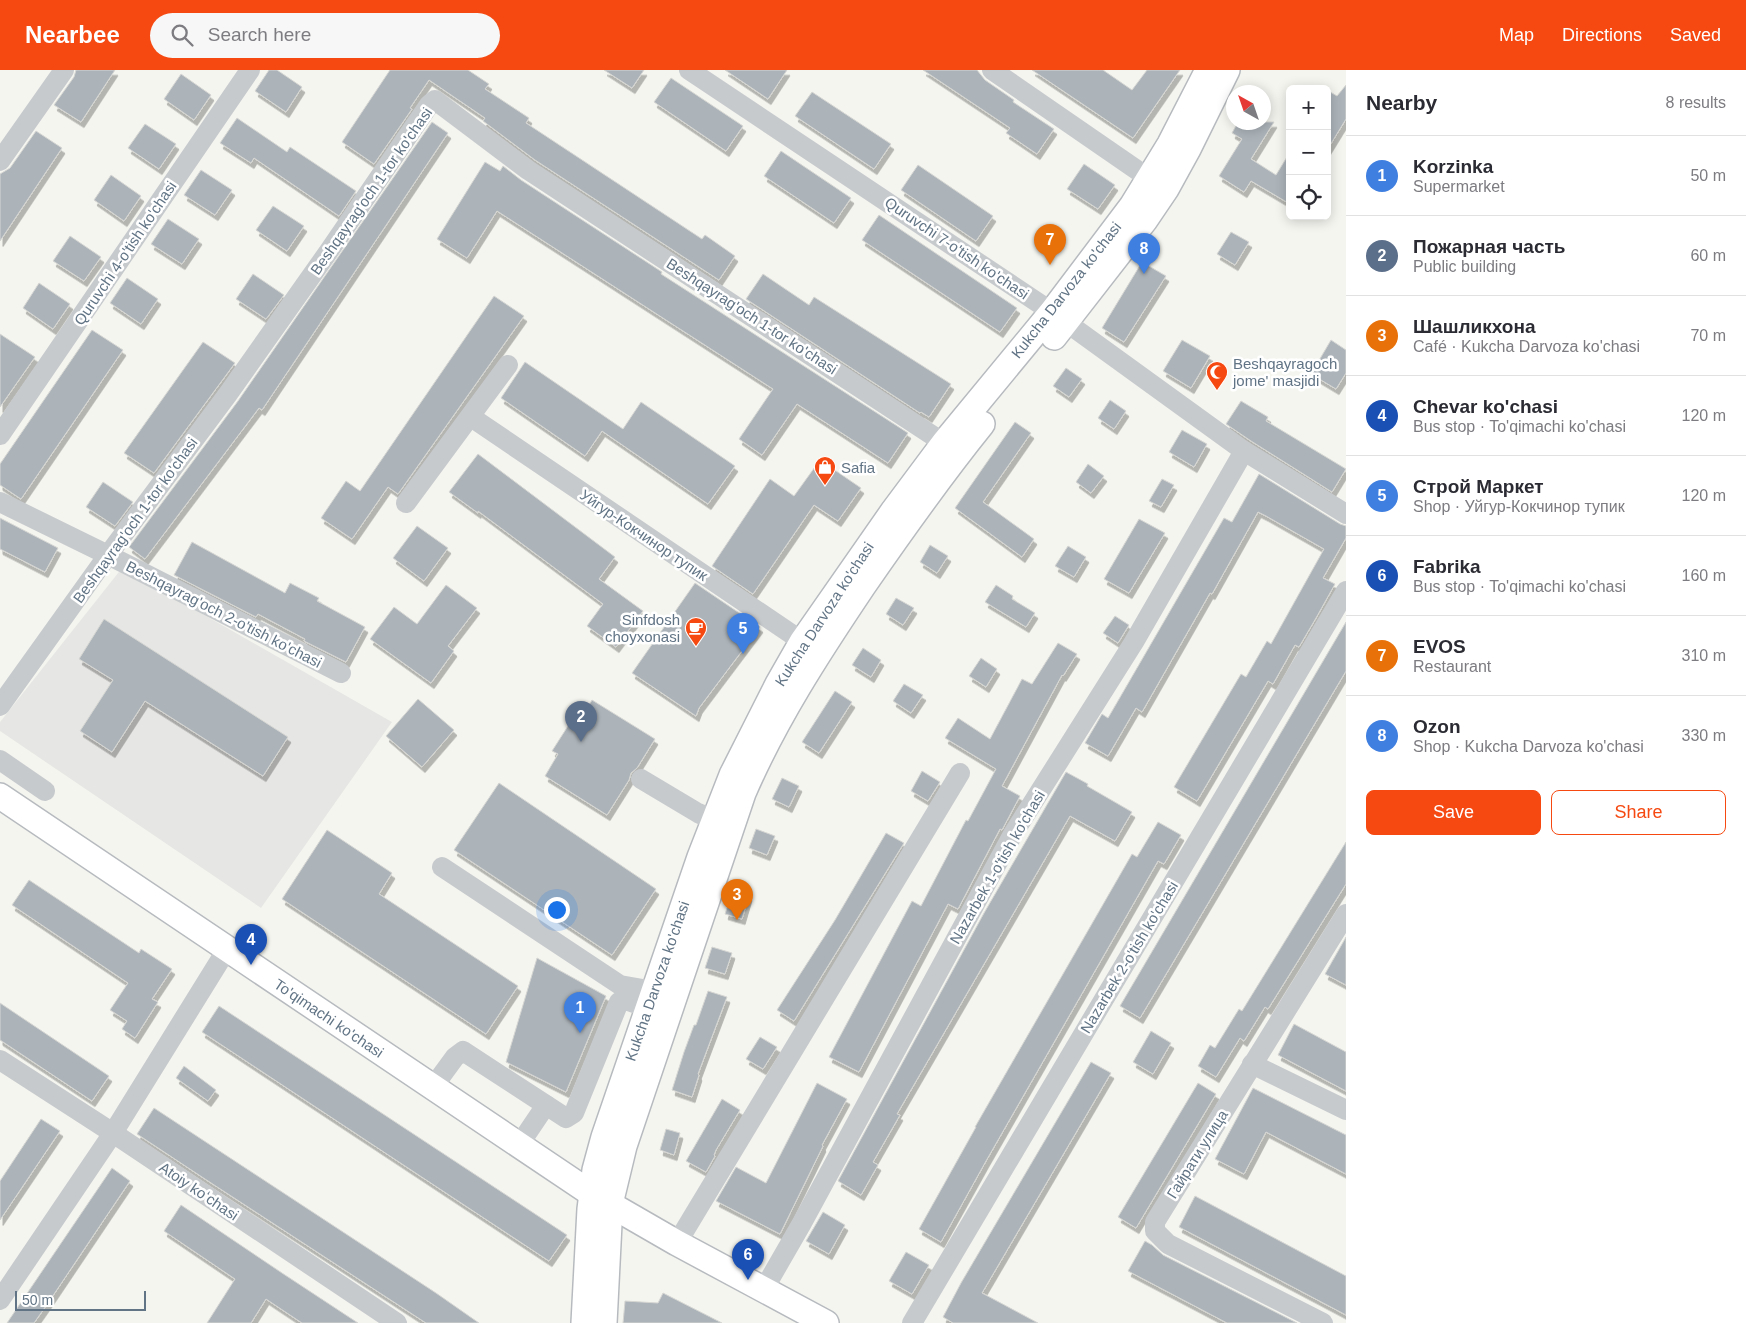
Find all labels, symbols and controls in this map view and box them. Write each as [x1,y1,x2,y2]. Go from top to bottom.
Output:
search box [150,13,500,58]
text: Nearbee [25,21,120,48]
icon: search [168,21,196,49]
text: Search here [208,24,311,45]
text: Map [1499,25,1534,45]
text: Directions [1562,25,1642,45]
text: Saved [1670,25,1721,45]
north arrow [1226,85,1271,130]
map controls [1286,85,1331,220]
button: + [1286,85,1331,130]
text: Nearby [1366,91,1437,114]
text: 8 results [1666,94,1726,111]
street label: Beshqayrag'och 1-tor ko'chasi [307,104,435,278]
button: − [1286,130,1331,175]
text: Korzinka [1413,156,1493,177]
text: 1 [1378,167,1386,184]
text: 50 m [1690,167,1726,184]
button: locate [1286,175,1331,220]
street label: Quruvchi 4-o'tish ko'chasi [70,178,180,328]
text: Supermarket [1413,178,1505,195]
street label: Quruvchi 7-o'tish ko'chasi [882,193,1032,303]
street label: Kukcha Darvoza ko'chasi [1008,219,1124,361]
pin: 7 [1034,224,1066,265]
pin: 8 [1128,233,1160,274]
text: Пожарная часть [1413,236,1565,257]
text: 2 [1378,247,1386,264]
text: 60 m [1690,247,1726,264]
street label: Beshqayrag'och 1-tor ko'chasi [663,254,841,378]
text: Public building [1413,258,1516,275]
text: Шашликхона [1413,316,1536,337]
text: 3 [1378,327,1386,344]
text: 70 m [1690,327,1726,344]
text: Café · Kukcha Darvoza ko'chasi [1413,338,1640,355]
place label: Beshqayragoch jome' masjidi [1232,355,1337,389]
mosque icon: Beshqayragoch jome' masjidi [1205,360,1229,391]
text: Chevar ko'chasi [1413,396,1558,417]
text: 4 [1378,407,1386,424]
text: 120 m [1682,407,1726,424]
text: Bus stop · To'qimachi ko'chasi [1413,418,1626,435]
street label: Beshqayrag'och 1-tor ko'chasi [69,434,201,606]
shop icon: Safia [813,455,837,486]
place label: Safia [841,459,876,476]
text: Строй Маркет [1413,476,1544,497]
street label: Уйгур-Кокчинор тупик [577,486,711,584]
text: 5 [1378,487,1386,504]
text: 120 m [1682,487,1726,504]
text: Shop · Уйгур-Кокчинор тупик [1413,498,1625,515]
street label: Kukcha Darvoza ko'chasi [771,539,877,689]
text: Fabrika [1413,556,1481,577]
street label: Beshqayrag'och 2-o'tish ko'chasi [123,557,325,671]
text: 6 [1378,567,1386,584]
text: 160 m [1682,567,1726,584]
text: Bus stop · To'qimachi ko'chasi [1413,578,1626,595]
place label: Sinfdosh choyxonasi [605,611,680,645]
pin: 5 [727,613,759,654]
cafe icon: Sinfdosh choyxonasi [684,616,708,647]
text: EVOS [1413,636,1466,657]
text: 7 [1378,647,1386,664]
text: 310 m [1682,647,1726,664]
text: Restaurant [1413,658,1491,675]
pin: 2 [565,701,597,742]
text: Ozon [1413,716,1461,737]
text: 8 [1378,727,1386,744]
text: 330 m [1682,727,1726,744]
text: Shop · Kukcha Darvoza ko'chasi [1413,738,1644,755]
street label: Nazarbek 1-o'tish ko'chasi [946,787,1048,947]
button: Save [1366,790,1541,835]
button: Share [1551,790,1726,835]
street label: Nazarbek 2-o'tish ko'chasi [1077,878,1181,1036]
pin: 3 [721,879,753,920]
your location [544,897,570,923]
street label: Kukcha Darvoza ko'chasi [622,899,692,1063]
pin: 4 [235,924,267,965]
street label: To'qimachi ko'chasi [271,975,387,1061]
pin: 1 [564,992,596,1033]
street label: Гайрати улица [1163,1106,1231,1201]
street label: Atoiy koʻchasi [156,1158,242,1224]
pin: 6 [732,1239,764,1280]
scale bar [15,1288,146,1311]
text: 50 m [22,1292,53,1308]

